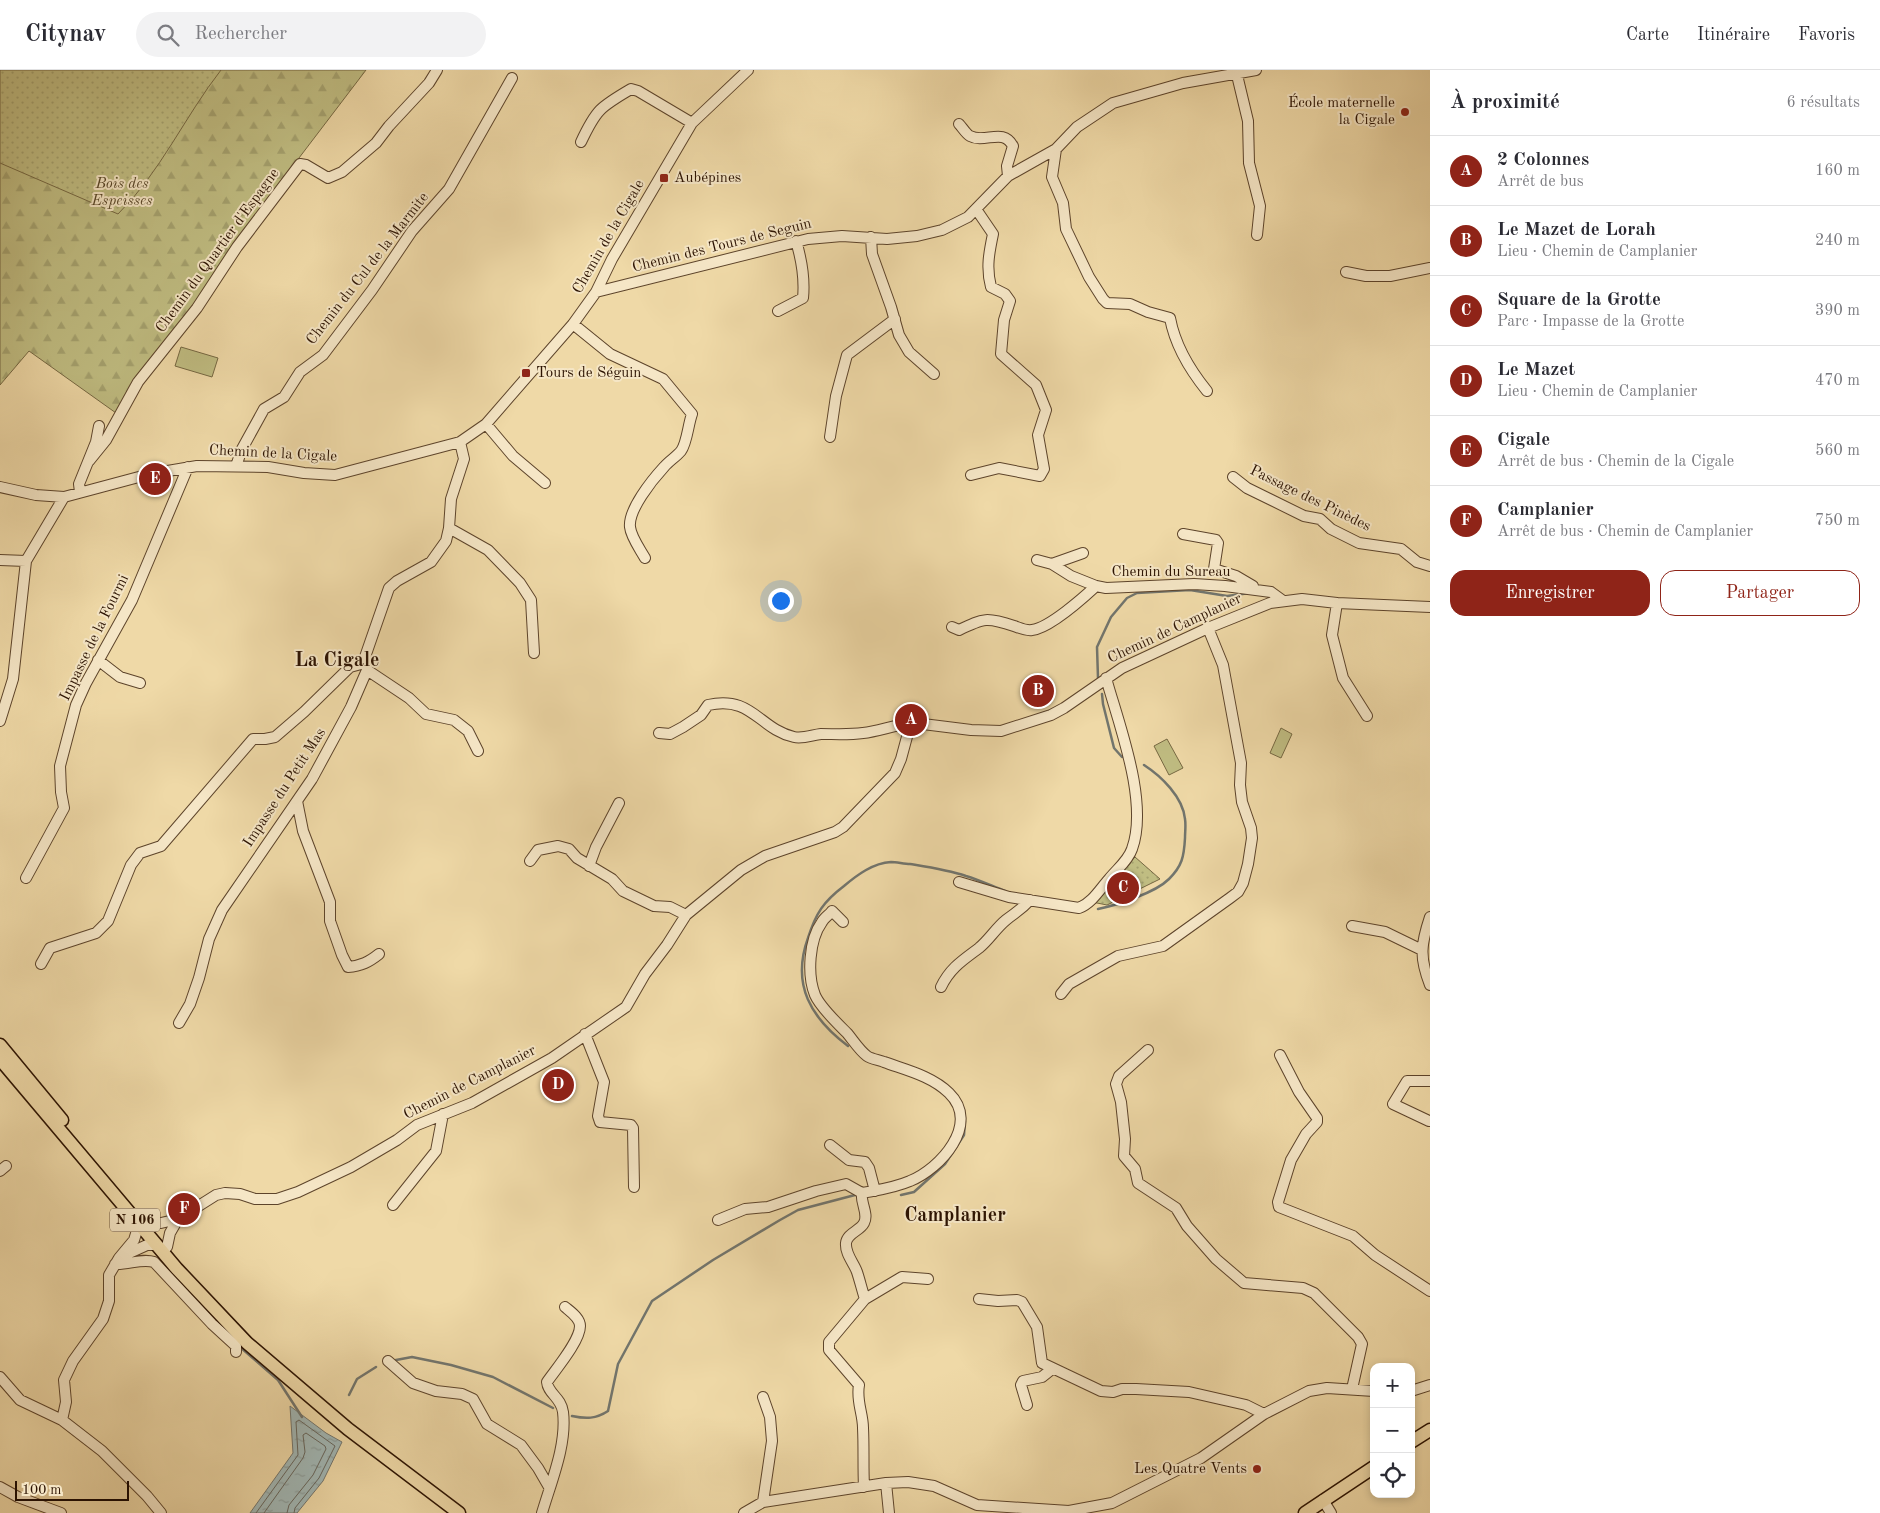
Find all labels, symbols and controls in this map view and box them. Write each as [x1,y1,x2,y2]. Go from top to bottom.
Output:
search box [136,12,486,57]
icon: search [154,21,182,49]
text: Citynav [25,23,106,47]
text: Rechercher [194,25,287,44]
text: Carte [1626,26,1669,44]
text: Itinéraire [1697,26,1770,44]
text: Favoris [1798,26,1855,44]
text: À proximité [1450,92,1560,113]
place label: École maternelle la Cigale [1288,93,1395,128]
text: 6 résultats [1786,95,1860,111]
marker: École maternelle la Cigale [1399,106,1411,118]
text: 2 Colonnes [1497,151,1589,170]
text: A [1460,163,1472,179]
text: 160 m [1815,163,1860,179]
street label: Chemin du Quartier d'Espagne [154,166,282,336]
place label: Aubépines [674,171,741,186]
marker: Aubépines [658,172,670,184]
text: Arrêt de bus [1497,174,1584,190]
park label: Bois des Espeisses [90,177,153,209]
street label: Chemin de la Cigale [570,178,648,296]
street label: Chemin du Cul de la Marmite [304,190,432,348]
street label: Chemin des Tours de Seguin [631,216,813,276]
text: Le Mazet de Lorah [1497,221,1656,240]
text: B [1460,233,1472,249]
text: 240 m [1815,233,1860,249]
text: Lieu · Chemin de Camplanier [1497,244,1697,260]
text: Square de la Grotte [1497,291,1661,310]
text: C [1461,303,1471,319]
text: 390 m [1815,303,1860,319]
text: Parc · Impasse de la Grotte [1497,314,1684,330]
text: Le Mazet [1497,361,1575,380]
place label: Tours de Séguin [536,366,641,381]
marker: Tours de Séguin [520,367,532,379]
text: D [1460,373,1472,389]
text: 470 m [1815,373,1860,389]
text: Lieu · Chemin de Camplanier [1497,384,1697,400]
text: Cigale [1497,431,1550,450]
street label: Chemin de la Cigale [208,443,338,465]
text: E [1460,443,1472,459]
text: 560 m [1815,443,1860,459]
text: Arrêt de bus · Chemin de la Cigale [1497,454,1734,470]
pin: E [139,460,171,498]
street label: Passage des Pinèdes [1247,463,1373,535]
text: Camplanier [1497,501,1594,520]
text: F [1461,513,1471,529]
text: 750 m [1815,513,1860,529]
text: Arrêt de bus · Chemin de Camplanier [1497,524,1753,540]
street label: Chemin du Sureau [1111,565,1231,580]
button: Enregistrer [1450,570,1650,616]
button: Partager [1660,570,1860,616]
street label: Impasse de la Fourmi [58,573,132,703]
your location [768,588,794,614]
street label: Chemin de Camplanier [1106,591,1244,667]
district label: La Cigale [294,651,380,671]
pin: B [1022,672,1054,710]
pin: A [895,701,927,739]
street label: Impasse du Petit Mas [241,726,329,850]
pin: C [1107,869,1139,907]
street label: Chemin de Camplanier [402,1043,538,1123]
pin: D [542,1066,574,1104]
pin: F [168,1190,200,1228]
district label: Camplanier [904,1206,1006,1226]
road number: N 106 [110,1208,160,1232]
map controls [1370,1363,1415,1498]
button: + [1370,1363,1415,1408]
button: − [1370,1408,1415,1453]
button: locate [1370,1453,1415,1498]
place label: Les Quatre Vents [1134,1462,1247,1477]
marker: Les Quatre Vents [1251,1463,1263,1475]
scale bar [15,1478,129,1501]
text: 100 m [22,1483,61,1497]

